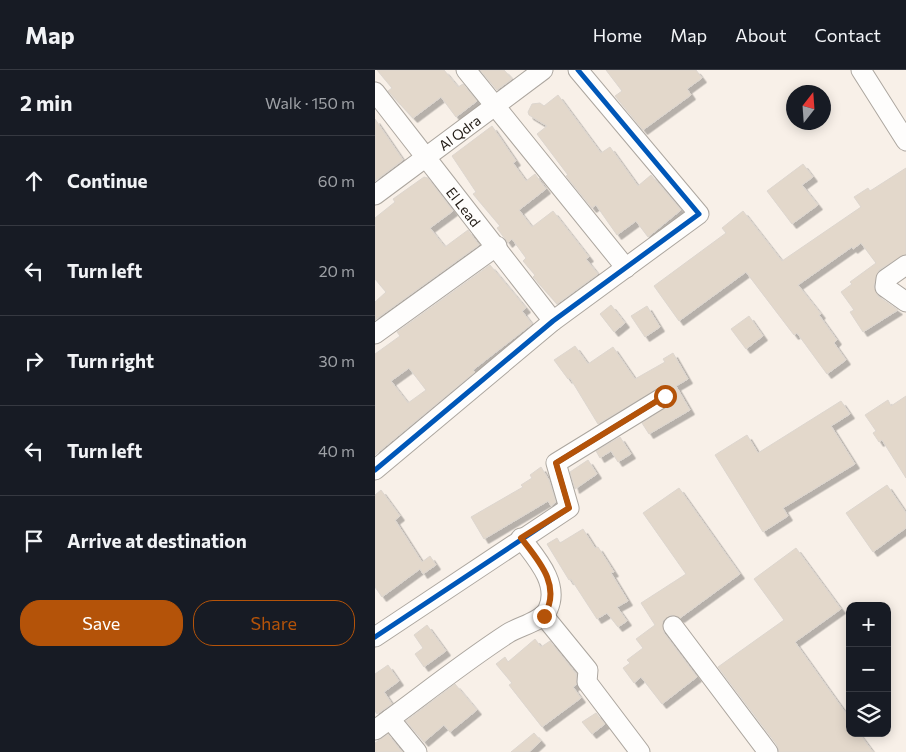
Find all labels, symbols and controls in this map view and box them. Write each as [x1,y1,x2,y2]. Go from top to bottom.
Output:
text: Map [25,20,75,49]
text: Home [593,24,642,46]
text: Map [670,24,707,46]
text: About [735,24,787,46]
text: Contact [815,24,881,46]
north arrow [786,85,831,130]
text: 2 min [20,90,72,115]
text: Walk · 150 m [265,93,355,112]
street label: Al Qdra [435,111,484,154]
icon: ahead [20,167,48,195]
text: Continue [67,169,147,192]
text: 60 m [318,171,355,190]
street label: El Lead [443,183,485,230]
icon: left [20,257,48,285]
text: Turn left [67,259,142,282]
text: 20 m [319,261,355,280]
icon: right [20,347,48,375]
text: Turn right [67,349,154,372]
text: 30 m [318,351,355,370]
route start [654,385,677,408]
icon: left [20,437,48,465]
text: Turn left [67,439,142,462]
text: 40 m [318,441,355,460]
icon: arrive [20,527,48,555]
text: Arrive at destination [67,529,247,552]
button: Save [20,600,183,646]
button: Share [193,600,355,646]
map controls [846,602,891,737]
button: + [846,602,891,647]
route end [533,605,556,628]
button: − [846,647,891,692]
button: layers [846,692,891,737]

